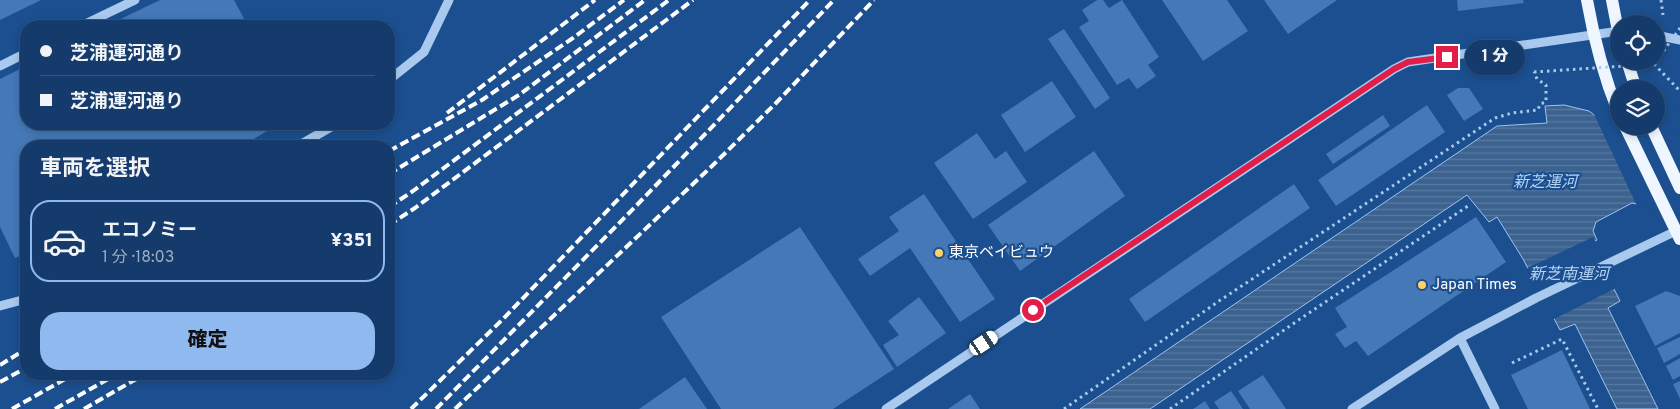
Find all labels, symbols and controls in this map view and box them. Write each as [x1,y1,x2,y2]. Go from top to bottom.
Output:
map controls [1610,15,1665,135]
button: locate [1610,15,1665,70]
callout: 1 分 [1464,40,1524,74]
text: 芝浦運河通り [70,42,184,66]
route end [1436,46,1458,68]
text: 1 分 [1482,47,1508,67]
button: layers [1610,80,1665,135]
text: 芝浦運河通り [70,90,184,114]
text: 車両を選択 [40,156,150,183]
water label: 新芝運河 [1513,173,1580,193]
icon: car [42,219,87,264]
text: エコノミー [102,219,197,243]
text: ¥351 [331,229,373,253]
place label: 東京ベイビュウ [949,244,1054,263]
marker: 東京ベイビュウ [933,247,945,259]
text: 1 分 · 18:03 [102,248,175,268]
water label: 新芝南運河 [1529,265,1612,285]
place label: Japan Times [1432,276,1517,295]
marker: Japan Times [1416,279,1428,291]
route start [1022,299,1044,321]
button: 確定 [40,312,375,370]
car [967,328,1000,358]

